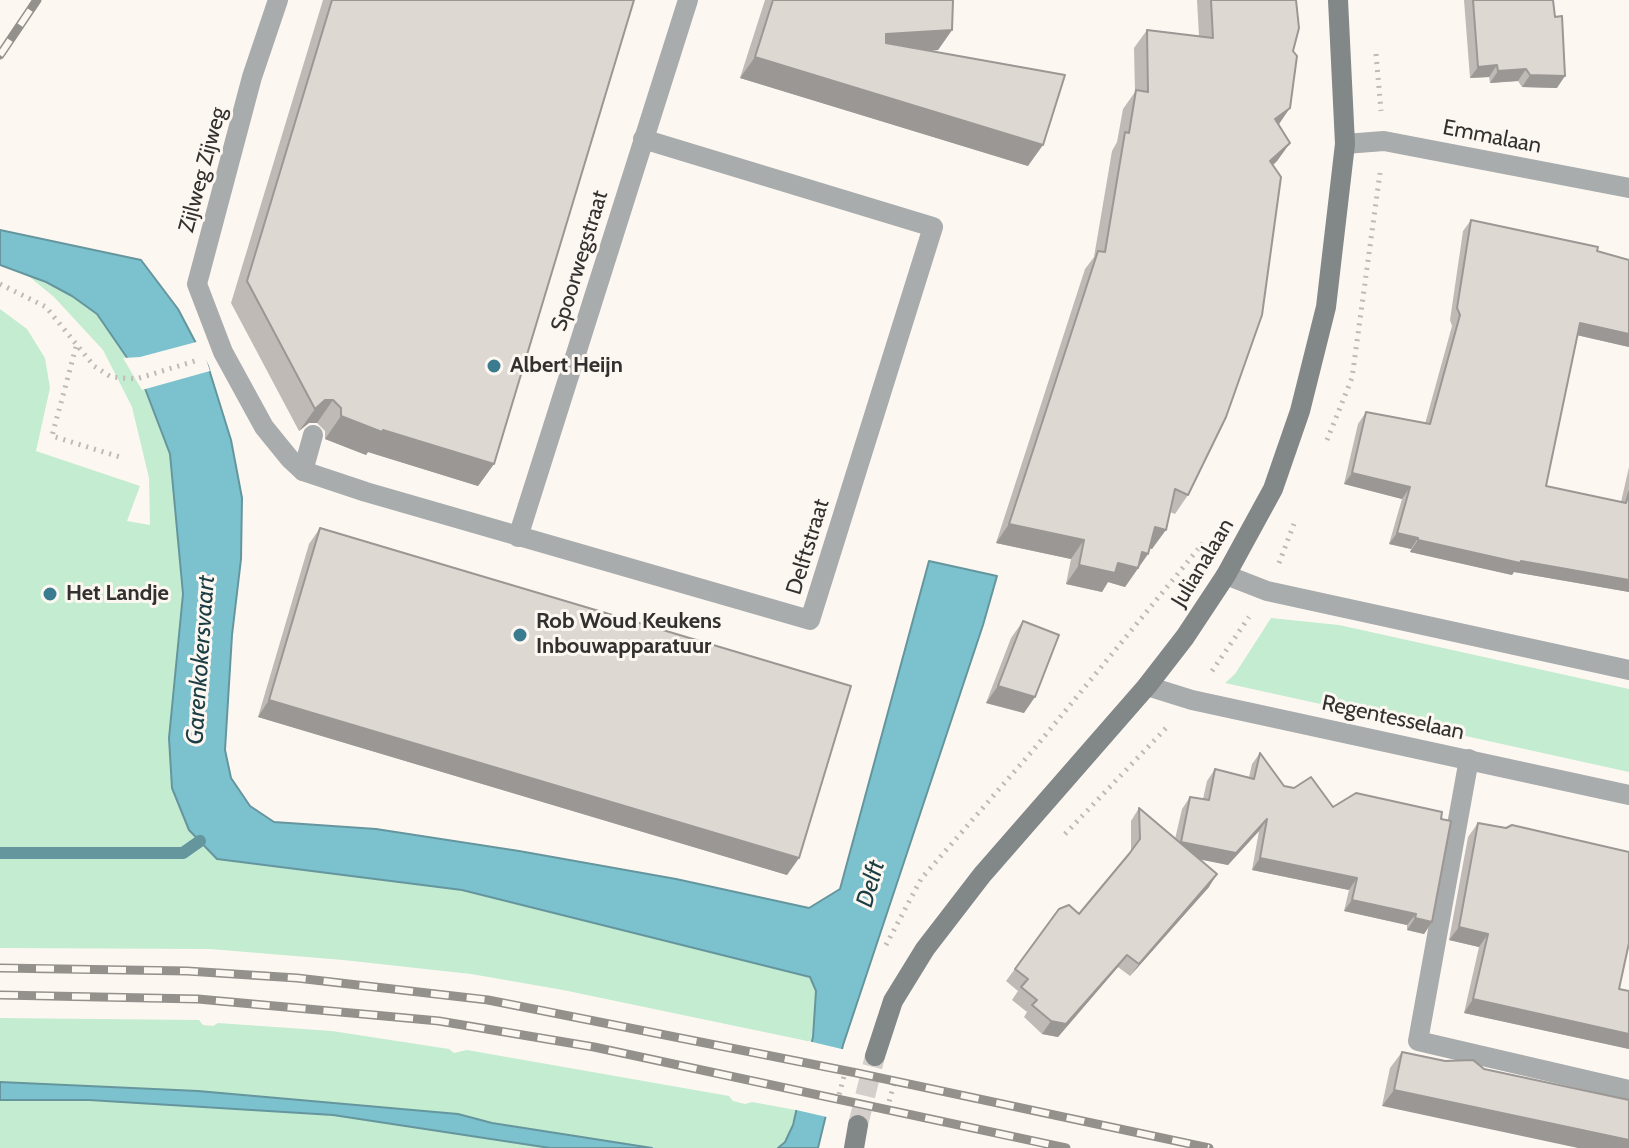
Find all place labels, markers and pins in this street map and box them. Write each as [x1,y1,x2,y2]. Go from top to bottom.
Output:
place label: Albert Heijn [510,353,623,379]
marker: Albert Heijn [485,357,503,375]
place label: Het Landje [66,581,169,607]
marker: Het Landje [41,585,59,603]
place label: Rob Woud Keukens Inbouwapparatuur [536,609,721,660]
marker: Rob Woud Keukens Inbouwapparatuur [511,626,529,644]

